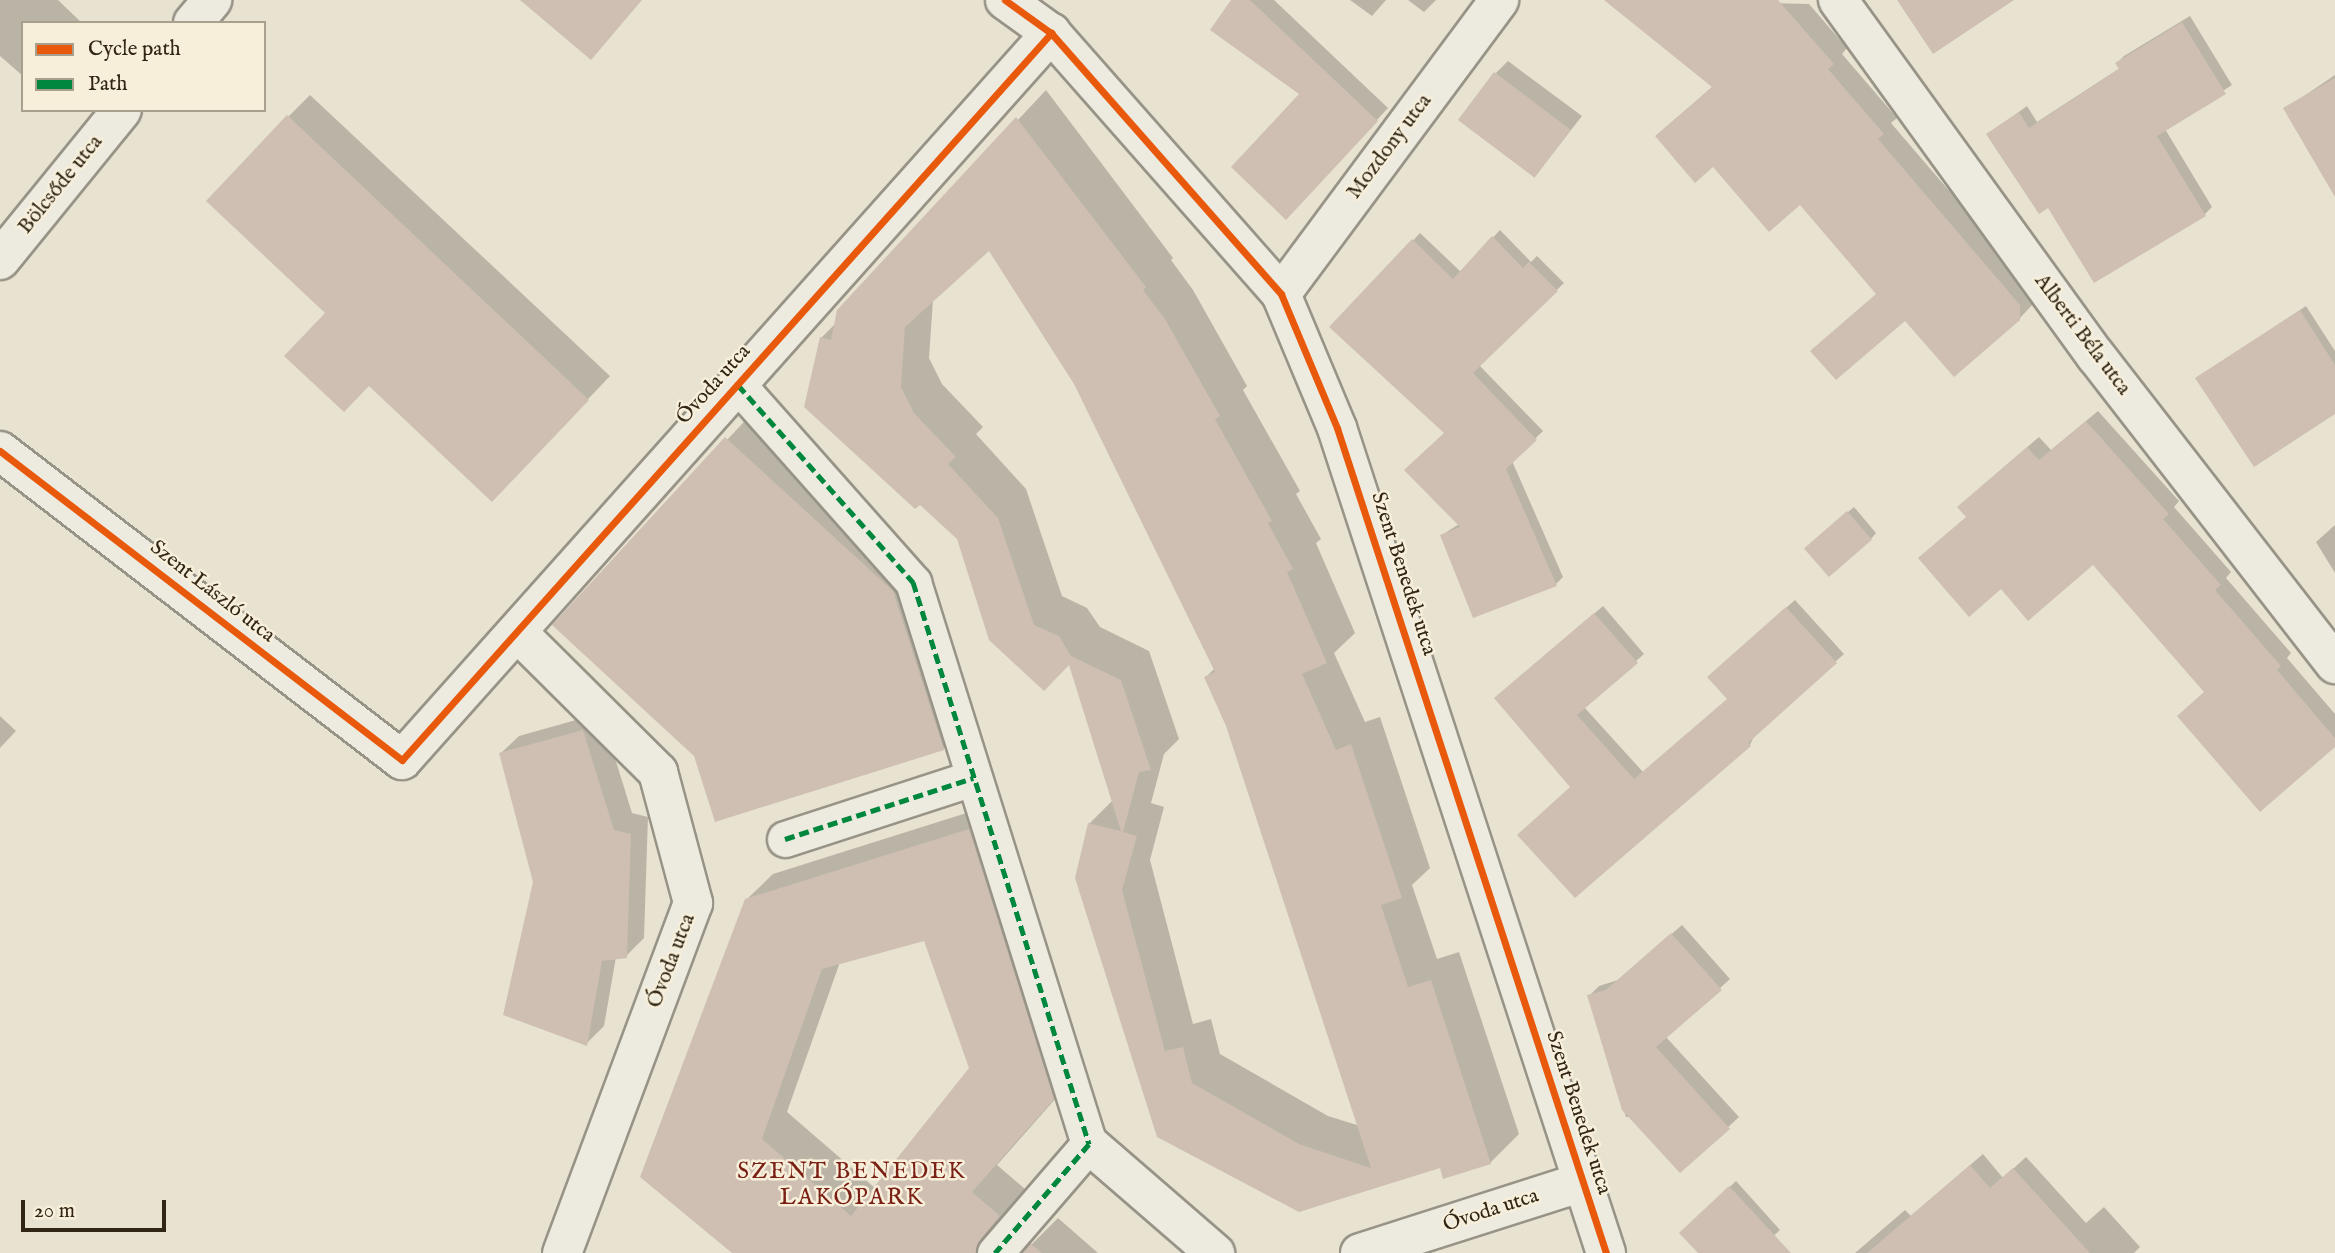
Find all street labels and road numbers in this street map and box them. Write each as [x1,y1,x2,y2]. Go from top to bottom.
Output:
street label: Mozdony utca [1342,89,1438,205]
street label: Bölcsőde utca [13,130,109,240]
street label: Alberti Béla utca [2028,269,2136,401]
street label: Óvoda utca [672,340,756,430]
street label: Szent Benedek utca [1365,489,1441,659]
street label: Szent László utca [144,535,280,649]
street label: Óvoda utca [643,910,701,1012]
street label: Szent Benedek utca [1540,1028,1616,1198]
street label: Óvoda utca [1440,1184,1542,1238]

